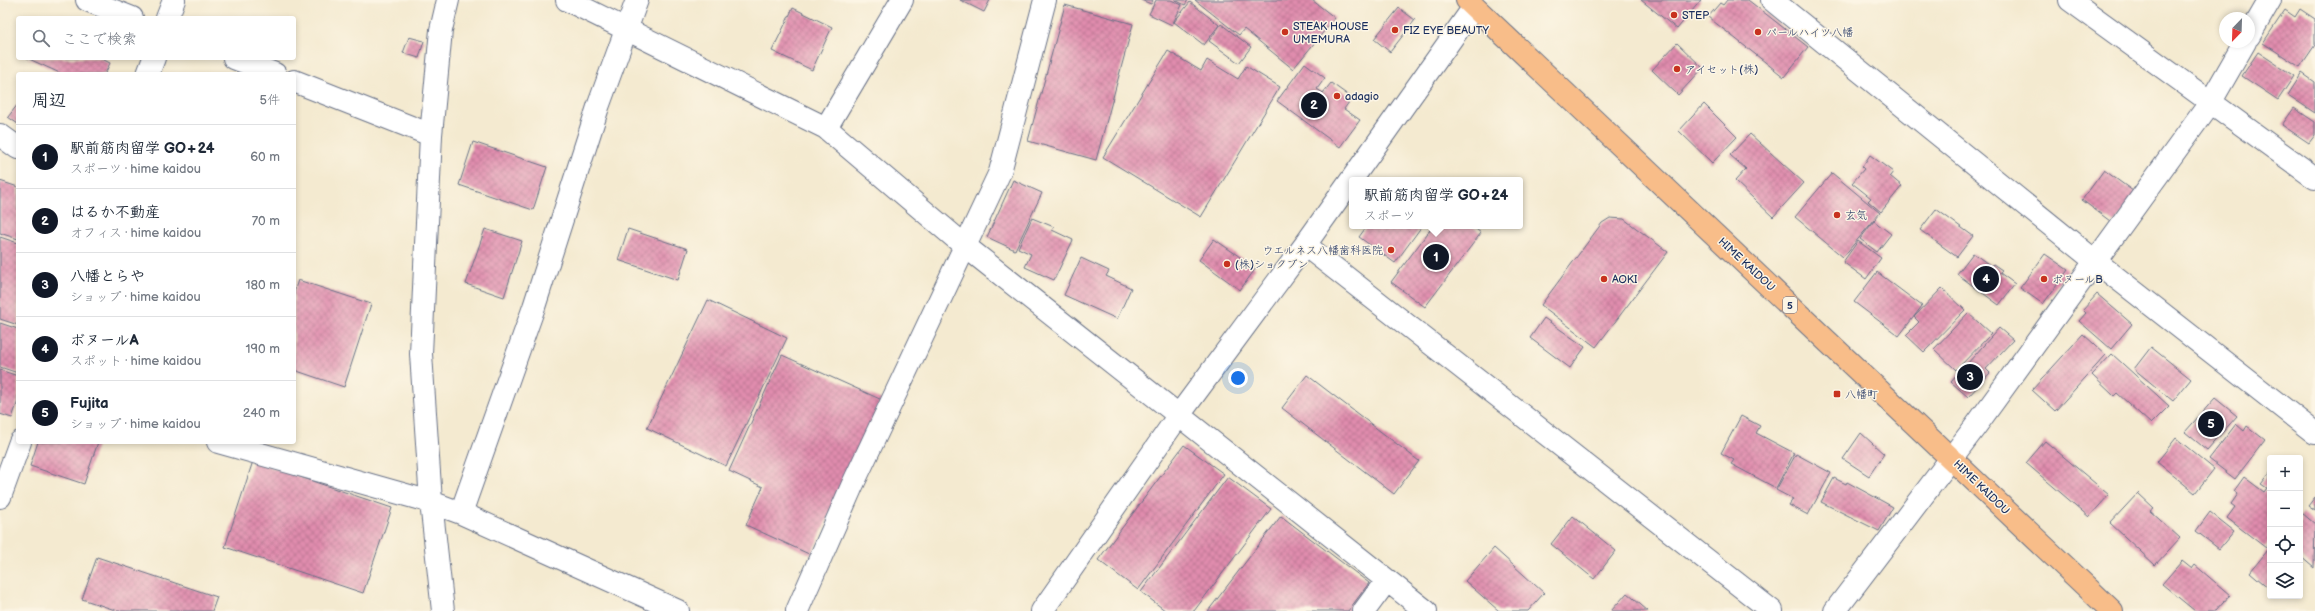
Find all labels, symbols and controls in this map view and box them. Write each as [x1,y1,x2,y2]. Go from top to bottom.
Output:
place label: STEP [1682,9,1709,22]
marker: STEP [1669,10,1679,20]
north arrow [2219,12,2255,48]
search box [16,16,296,60]
place label: STEAK HOUSE UMEMURA [1293,20,1368,46]
place label: FIZ EYE BEAUTY [1403,24,1489,37]
marker: FIZ EYE BEAUTY [1390,25,1400,35]
place label: パールハイツ八幡 [1766,26,1853,39]
icon: search [30,27,52,49]
marker: STEAK HOUSE UMEMURA [1280,27,1290,37]
marker: パールハイツ八幡 [1753,27,1763,37]
text: ここで検索 [62,30,137,49]
place label: アイセット(株) [1685,63,1758,76]
marker: アイセット(株) [1672,64,1682,74]
pin: 2 [1301,90,1327,120]
place label: adagio [1345,90,1379,103]
text: 周辺 [32,91,66,111]
marker: adagio [1332,91,1342,101]
text: 5件 [260,92,280,108]
text: 駅前筋肉留学 GO+24 [70,139,215,158]
text: 1 [42,149,48,165]
text: 60 m [250,149,280,165]
text: スポーツ · hime kaidou [70,161,201,177]
popup [1349,177,1523,229]
text: 駅前筋肉留学 GO+24 [1364,186,1508,205]
text: はるか不動産 [70,203,160,222]
text: スポーツ [1364,208,1415,224]
place label: 玄気 [1845,209,1867,222]
marker: 玄気 [1832,210,1842,220]
text: 2 [41,213,49,229]
text: 70 m [252,213,280,229]
text: オフィス · hime kaidou [70,225,201,241]
street label: HIME KAIDOU [1716,235,1778,294]
pin: 1 [1423,242,1449,272]
place label: ウエルネス八幡歯科医院 [1262,244,1383,257]
marker: ウエルネス八幡歯科医院 [1386,245,1396,255]
place label: (株)ショクブン [1235,258,1309,271]
marker: (株)ショクブン [1222,259,1232,269]
pin: 4 [1973,264,1999,294]
text: 八幡とらや [70,267,145,286]
place label: AOKI [1612,273,1638,286]
place label: ボヌールB [2052,273,2103,286]
marker: AOKI [1599,274,1609,284]
marker: ボヌールB [2039,274,2049,284]
text: 3 [41,277,49,293]
text: 180 m [245,277,280,293]
text: ショップ · hime kaidou [70,289,201,305]
road number: 5 [1783,297,1797,313]
text: ボヌールA [70,331,139,350]
text: 4 [41,341,49,357]
text: 190 m [246,341,280,357]
text: スポット · hime kaidou [70,353,201,369]
pin: 3 [1957,362,1983,392]
your location [1228,368,1248,388]
place label: 八幡町 [1845,388,1878,401]
marker: 八幡町 [1832,389,1842,399]
text: Fujita [70,394,109,413]
text: 5 [41,405,49,421]
text: 240 m [243,405,280,421]
pin: 5 [2198,409,2224,439]
text: ショップ · hime kaidou [70,416,201,432]
map controls [2267,455,2303,599]
button: + [2267,455,2303,491]
street label: HIME KAIDOU [1951,457,2012,517]
button: − [2267,491,2303,527]
button: locate [2267,527,2303,563]
button: layers [2267,563,2303,599]

